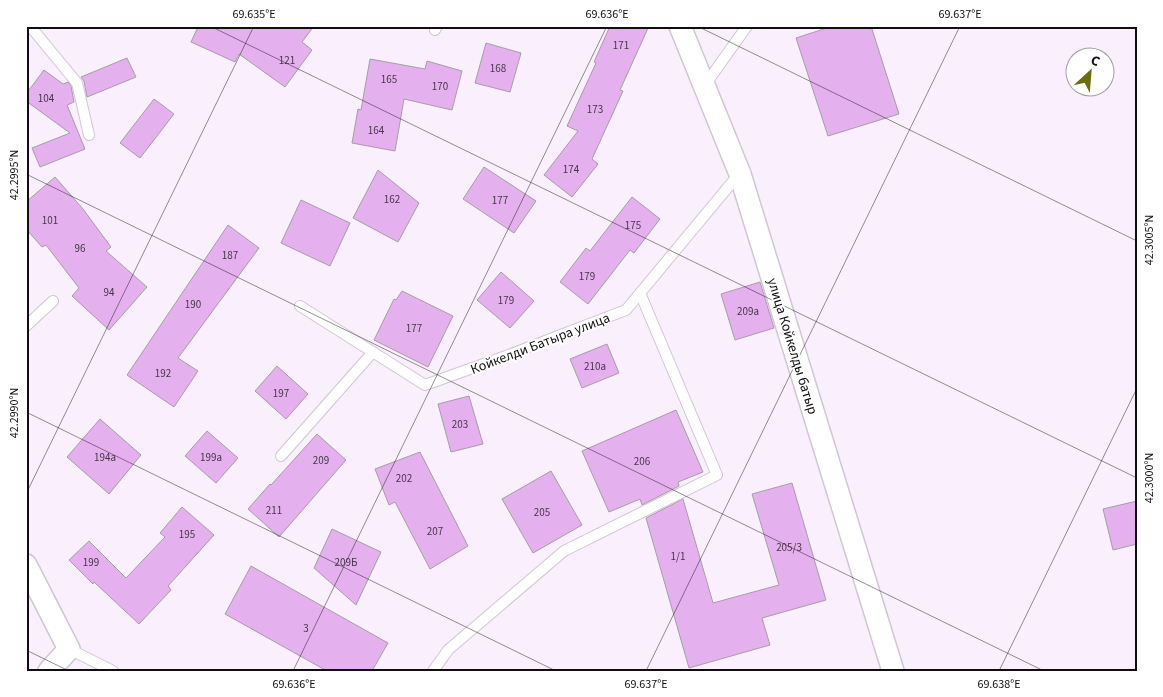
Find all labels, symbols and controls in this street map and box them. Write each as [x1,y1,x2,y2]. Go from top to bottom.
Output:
text: 69.635°E [232,6,276,23]
text: 69.636°E [585,6,629,23]
text: 69.637°E [938,6,982,23]
house number: 171 [613,38,629,53]
north arrow [1066,48,1116,98]
text: С [1087,50,1103,72]
house number: 121 [279,53,295,68]
house number: 168 [490,61,507,76]
house number: 165 [381,72,397,87]
house number: 170 [432,79,448,94]
house number: 104 [38,91,55,106]
house number: 173 [587,102,603,117]
house number: 164 [368,123,385,138]
text: 42.2995°N [6,150,23,200]
house number: 174 [563,162,580,177]
house number: 162 [384,192,400,207]
house number: 177 [492,193,508,208]
house number: 101 [42,213,58,228]
text: 42.3005°N [1141,215,1158,265]
house number: 175 [625,218,641,233]
house number: 96 [75,241,86,256]
house number: 187 [222,248,238,263]
house number: 179 [579,269,595,284]
street label: улица Койкелды батыр [762,276,822,417]
house number: 94 [104,285,115,300]
house number: 179 [498,293,514,308]
house number: 190 [185,297,201,312]
house number: 209а [737,304,759,319]
street label: Койкелди Батыра улица [468,308,613,380]
house number: 177 [406,321,422,336]
house number: 210а [584,359,606,374]
house number: 192 [155,366,171,381]
house number: 197 [273,386,289,401]
text: 42.2990°N [6,388,23,438]
house number: 203 [452,417,468,432]
house number: 194а [94,450,116,465]
house number: 199а [200,450,222,465]
house number: 209 [313,453,329,468]
text: 42.3000°N [1141,453,1158,503]
house number: 206 [634,454,651,469]
house number: 202 [396,471,412,486]
house number: 211 [266,503,282,518]
house number: 205 [534,505,550,520]
house number: 207 [427,524,443,539]
house number: 195 [179,527,195,542]
house number: 205/3 [776,540,802,555]
house number: 1/1 [671,549,685,564]
house number: 199 [83,555,99,570]
house number: 209Б [335,555,357,570]
house number: 3 [303,621,309,636]
text: 69.636°E [272,676,316,693]
text: 69.637°E [624,676,668,693]
text: 69.638°E [977,676,1021,693]

